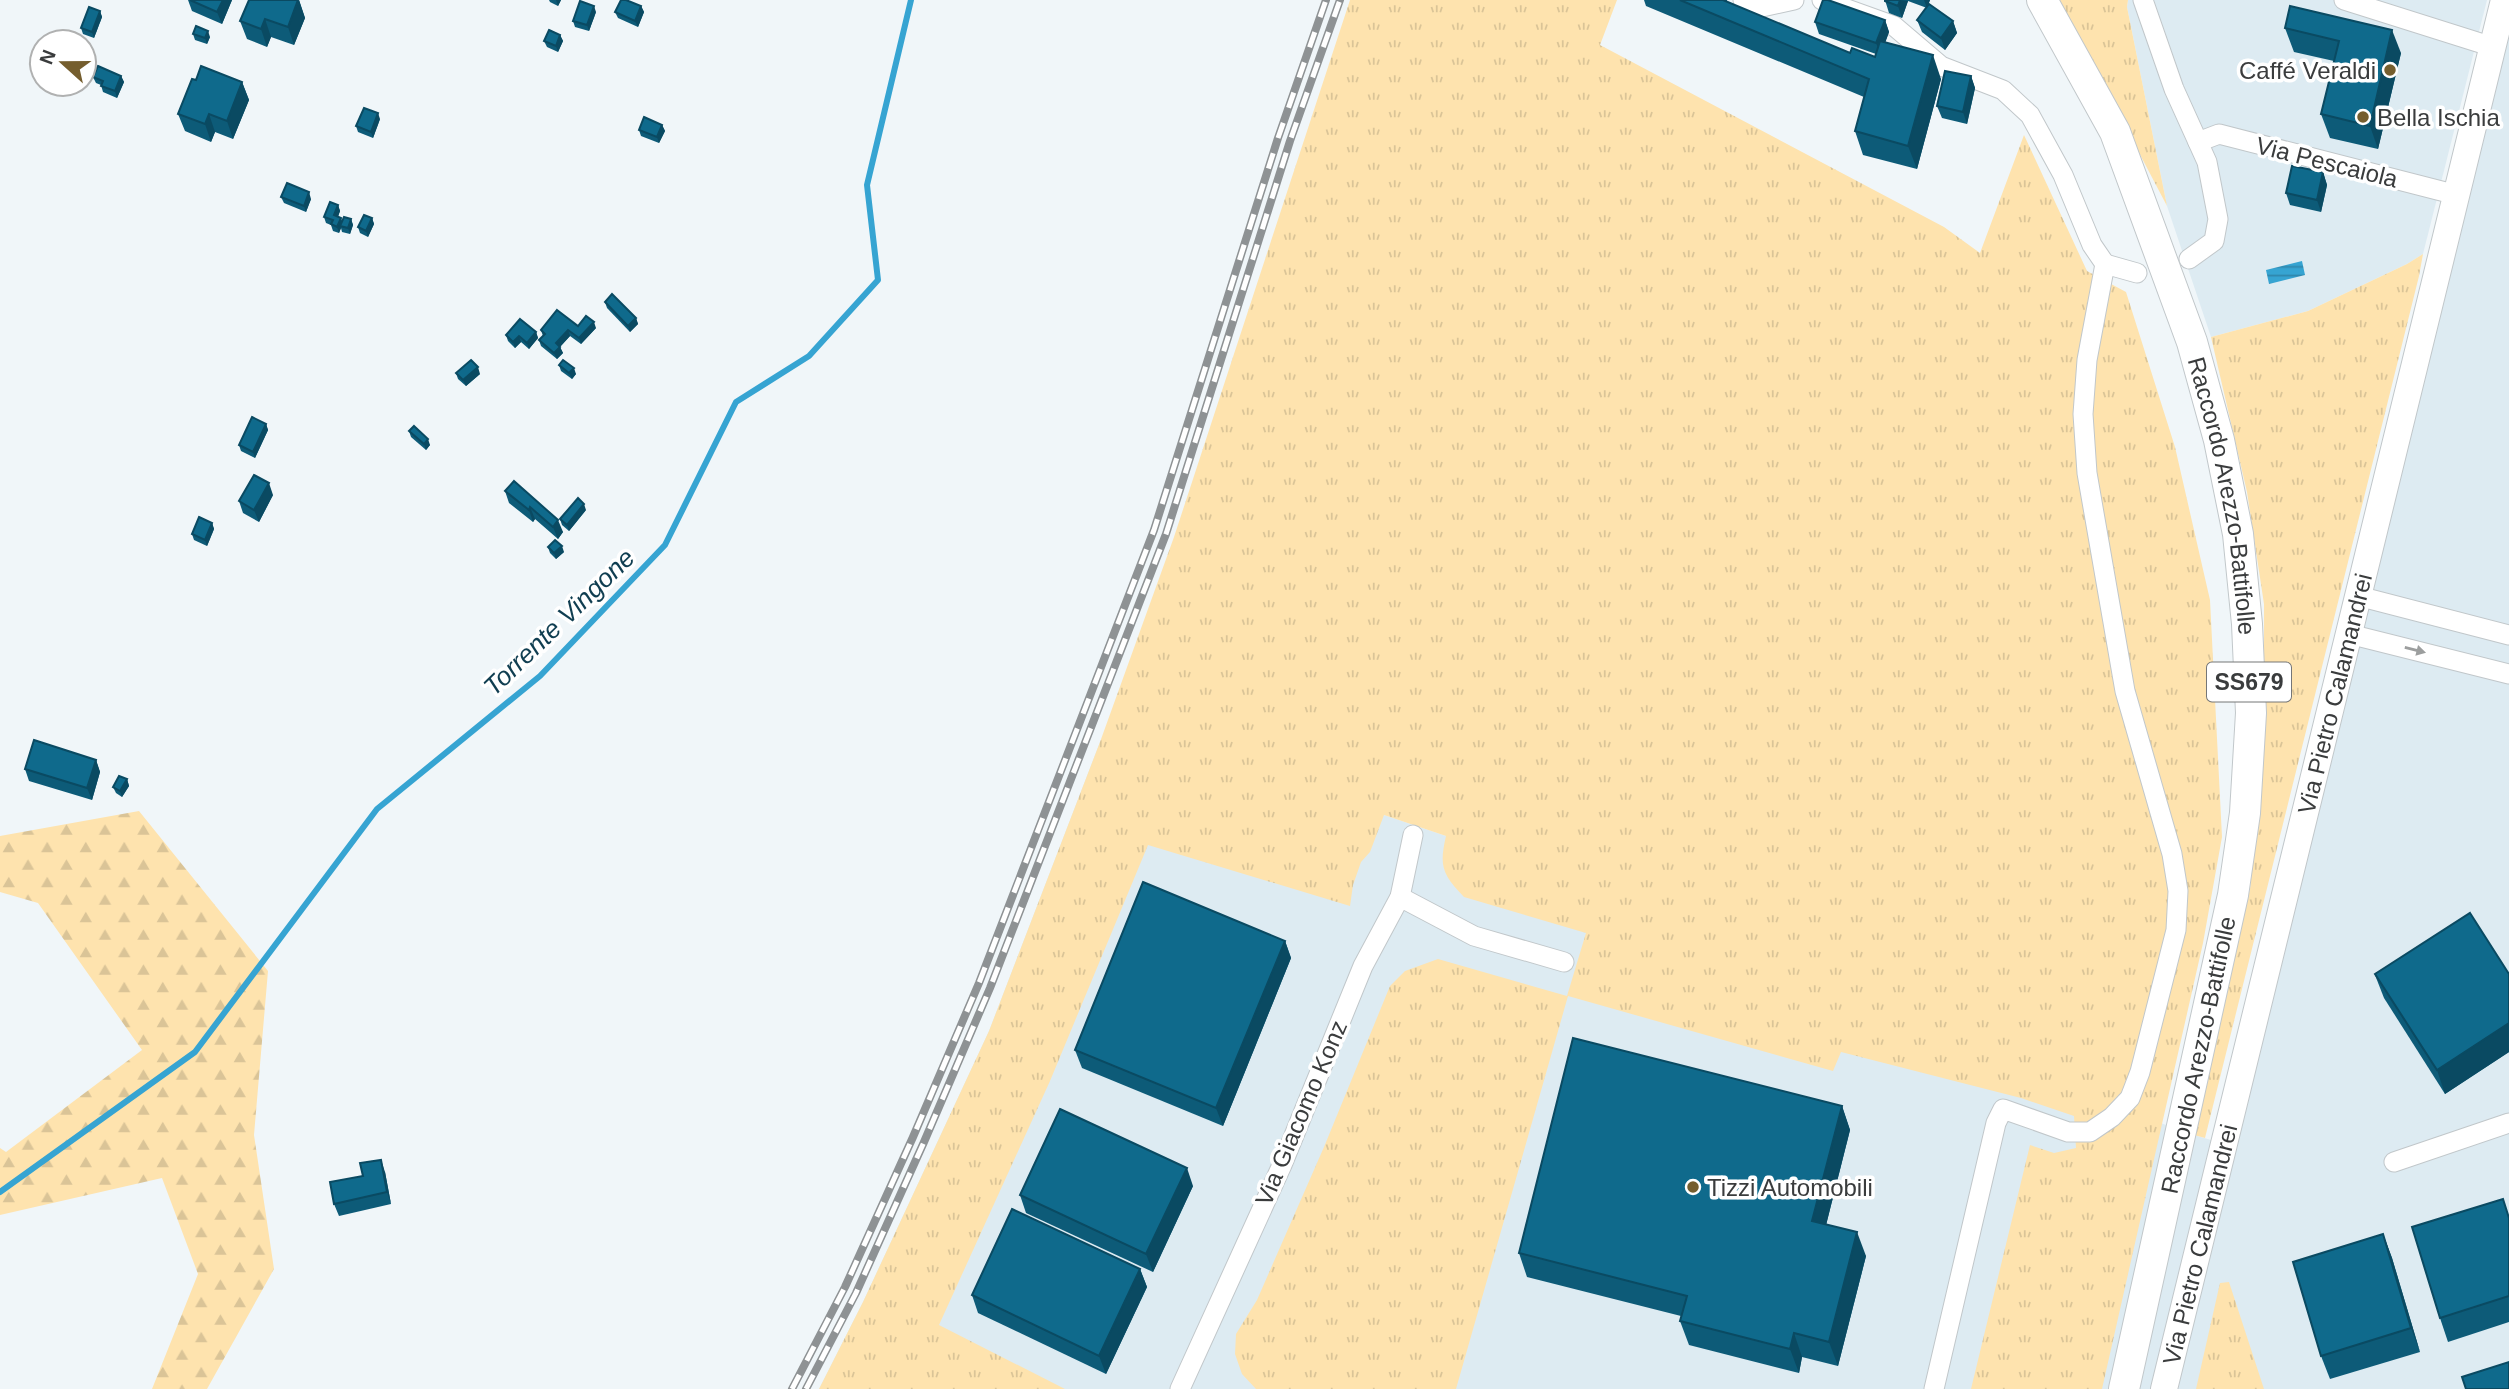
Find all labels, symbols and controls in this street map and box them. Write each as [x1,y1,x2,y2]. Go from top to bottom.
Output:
north arrow [28,28,98,98]
text: N [35,47,60,67]
place label: Caffé Veraldi [2239,57,2376,84]
marker: Caffé Veraldi [2382,62,2398,78]
place label: Bella Ischia [2377,104,2500,131]
marker: Bella Ischia [2355,109,2371,125]
street label: Via Pescaiola [2253,131,2401,193]
street label: Raccordo Arezzo-Battifolle [2183,354,2261,636]
water label: Torrente Vingone [477,542,641,702]
street label: Via Pietro Calamandrei [2292,571,2377,816]
one-way arrow [2404,645,2426,656]
road number: SS679 [2207,662,2291,702]
street label: Raccordo Arezzo-Battifolle [2155,914,2241,1196]
street label: Via Giacomo Konz [1250,1016,1352,1210]
street label: Via Pietro Calamandrei [2157,1121,2242,1367]
place label: Tizzi Automobili [1707,1174,1873,1201]
marker: Tizzi Automobili [1685,1179,1701,1195]

